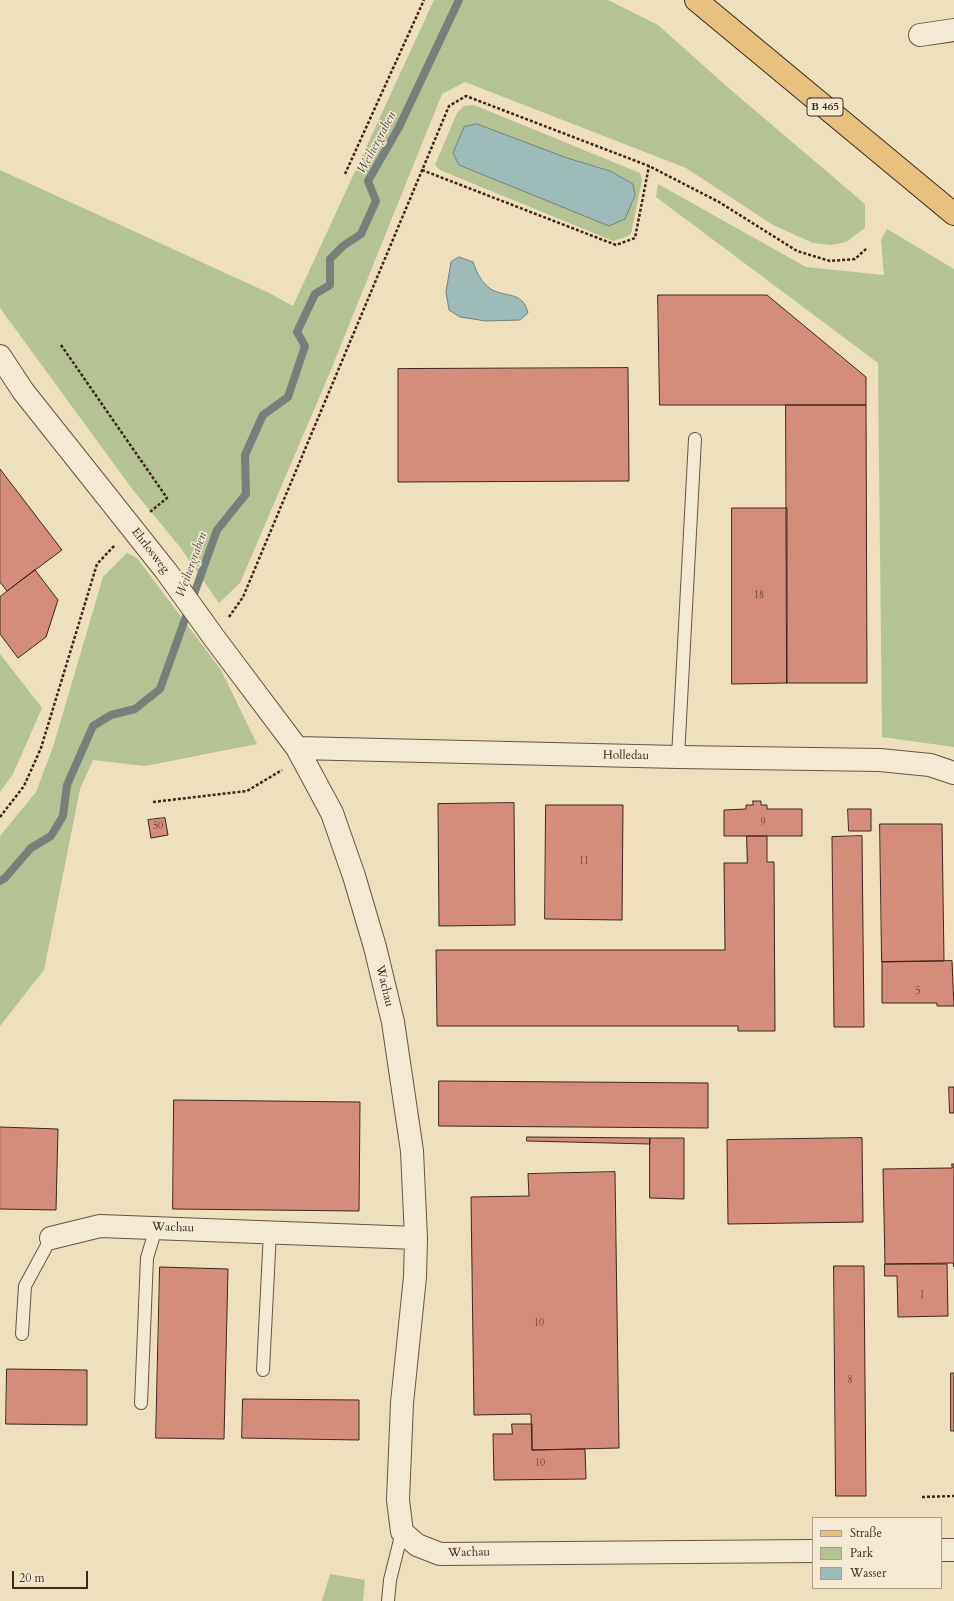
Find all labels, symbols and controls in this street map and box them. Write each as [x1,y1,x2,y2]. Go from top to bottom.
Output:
road number: B 465 [807,98,843,116]
water label: Weihergraben [354,109,400,177]
street label: Ehrlosweg [128,525,172,577]
water label: Weihergraben [173,530,211,600]
house number: 18 [754,590,764,602]
street label: Holledau [603,748,649,764]
house number: 9 [760,817,766,829]
house number: 50 [153,821,163,833]
house number: 11 [579,856,589,868]
street label: Wachau [372,964,396,1008]
house number: 5 [915,986,921,998]
street label: Wachau [152,1220,194,1236]
house number: 1 [919,1290,925,1302]
house number: 10 [534,1318,544,1330]
house number: 8 [847,1375,853,1387]
house number: 10 [535,1458,545,1470]
legend [812,1517,942,1589]
text: Straße [850,1525,882,1541]
street label: Wachau [448,1545,490,1561]
text: Park [850,1545,873,1561]
scale bar [14,1563,90,1589]
text: Wasser [850,1565,886,1581]
text: 20 m [19,1570,45,1586]

